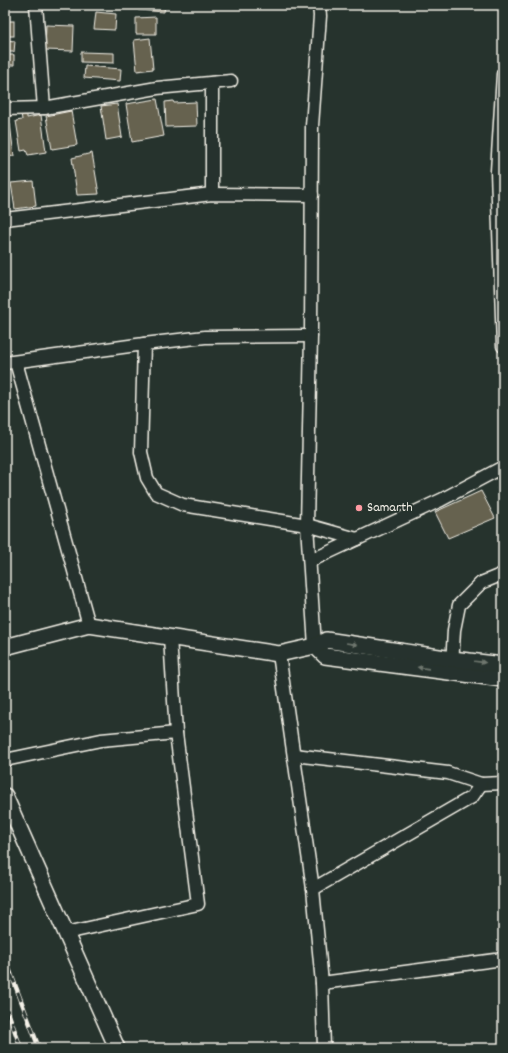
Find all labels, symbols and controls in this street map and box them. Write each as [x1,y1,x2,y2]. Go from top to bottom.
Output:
place label: Samarth [367,498,413,518]
marker: Samarth [354,503,364,513]
one-way arrow [345,641,358,647]
one-way arrow [474,659,486,665]
one-way arrow [417,665,429,671]

